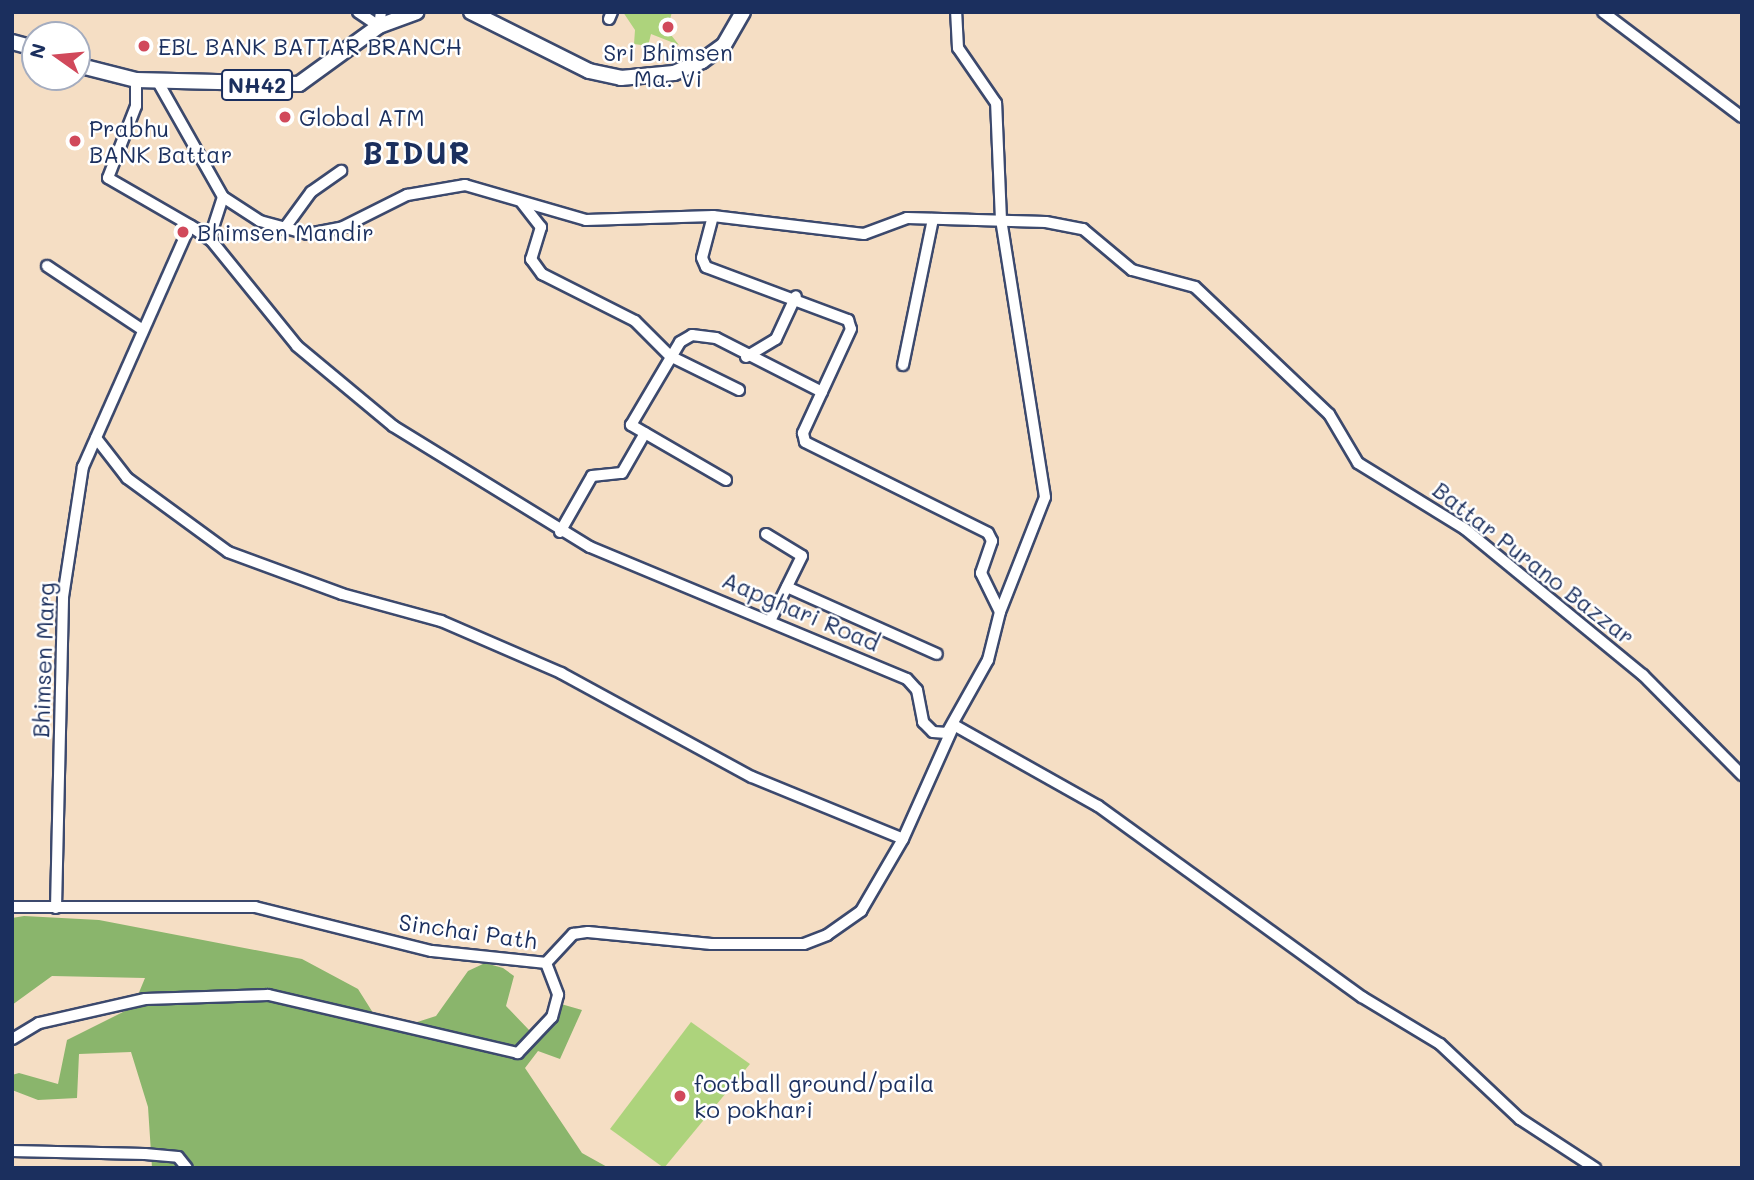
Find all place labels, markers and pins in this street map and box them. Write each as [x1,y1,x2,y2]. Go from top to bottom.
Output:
marker: Sri Bhimsen Ma. Vi [660,19,676,35]
place label: EBL BANK BATTAR BRANCH [158,32,462,60]
marker: EBL BANK BATTAR BRANCH [136,38,152,54]
place label: Sri Bhimsen Ma. Vi [603,38,733,92]
place label: Global ATM [299,103,425,131]
marker: Global ATM [277,109,293,125]
place label: Prabhu BANK Battar [89,114,232,168]
marker: Prabhu BANK Battar [67,133,83,149]
place label: Bhimsen Mandir [197,218,374,246]
marker: Bhimsen Mandir [175,224,191,240]
place label: football ground/paila ko pokhari [694,1069,934,1123]
marker: football ground/paila ko pokhari [672,1088,688,1104]

